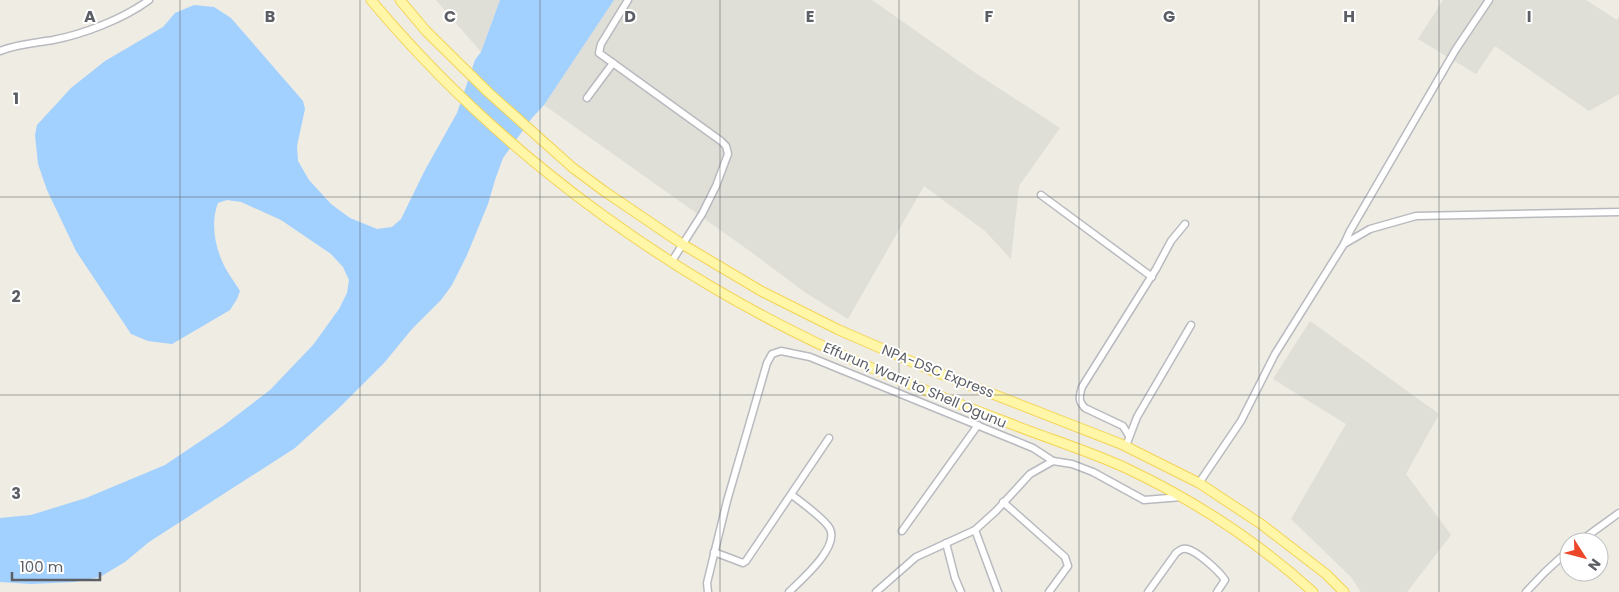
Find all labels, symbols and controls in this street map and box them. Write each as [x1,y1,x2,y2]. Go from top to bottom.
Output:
text: A [84,5,96,28]
text: B [265,5,275,28]
text: C [444,5,456,28]
text: D [624,5,636,28]
text: E [806,5,814,28]
text: F [985,5,994,28]
text: G [1163,5,1175,28]
text: H [1343,5,1355,28]
text: I [1527,5,1531,28]
text: 1 [13,87,19,110]
text: 2 [11,285,21,308]
street label: Effurun, Warri to Shell Ogunu [820,337,1010,433]
street label: NPA-DSC Express [879,339,997,403]
text: 3 [11,482,21,505]
north arrow [1559,532,1609,582]
scale bar [12,550,100,582]
text: N [1583,555,1606,575]
text: 100 m [20,556,63,577]

